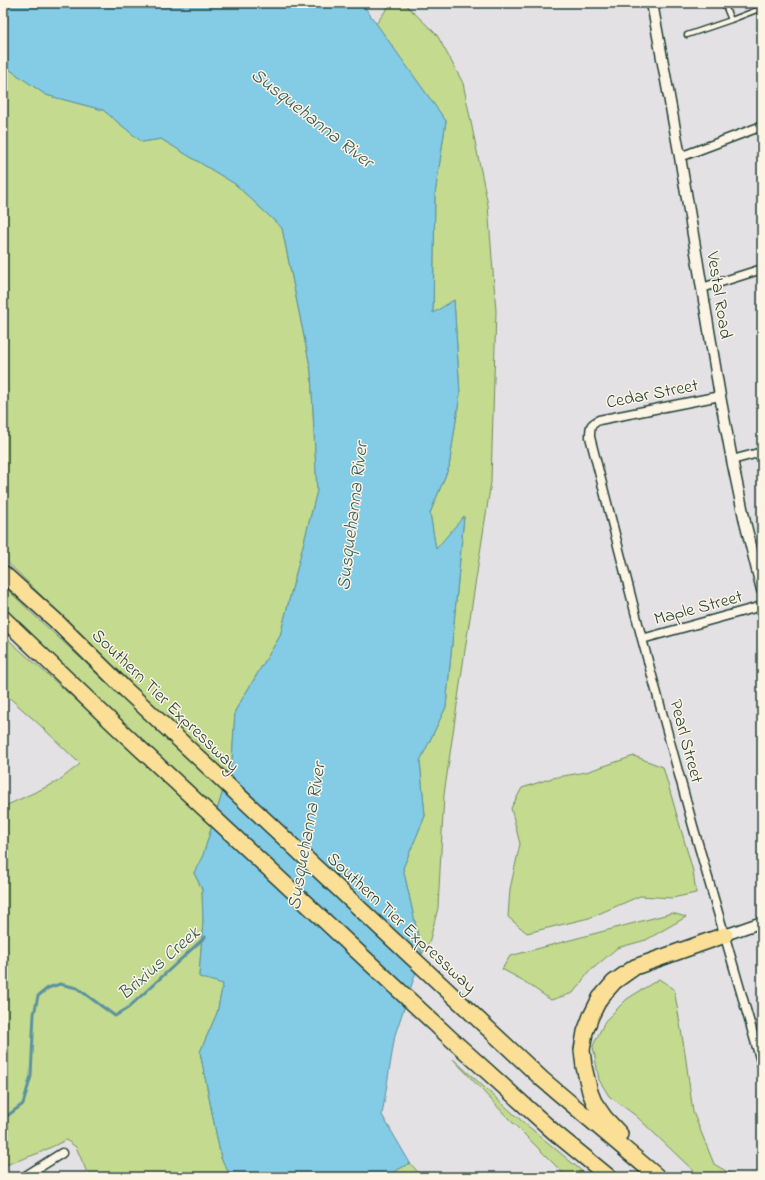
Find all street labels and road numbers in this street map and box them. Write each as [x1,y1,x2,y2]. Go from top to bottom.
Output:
street label: Vestal Road [698,249,738,341]
street label: Cedar Street [604,373,701,417]
street label: Maple Street [651,585,746,633]
street label: Southern Tier Expressway [85,624,244,779]
street label: Pearl Street [661,697,709,786]
street label: Southern Tier Expressway [320,847,481,1000]

